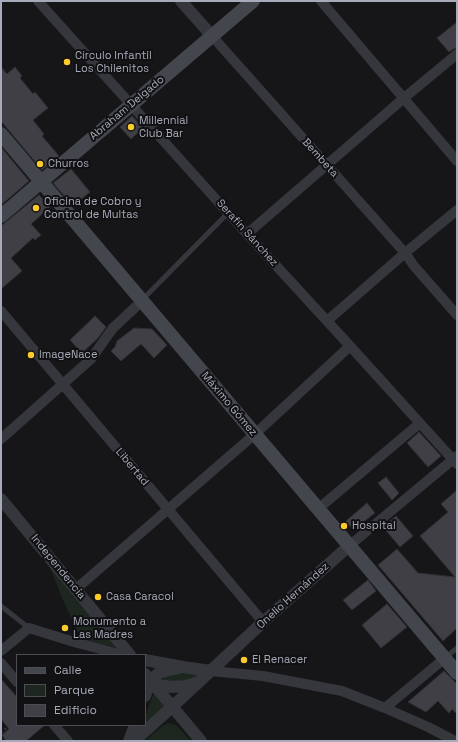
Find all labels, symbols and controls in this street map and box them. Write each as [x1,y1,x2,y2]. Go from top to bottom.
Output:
place label: Círculo Infantil Los Chilenitos [75,49,152,75]
marker: Círculo Infantil Los Chilenitos [62,57,72,67]
street label: Abraham Delgado [87,73,167,143]
place label: Millennial Club Bar [139,114,188,140]
marker: Millennial Club Bar [126,122,136,132]
street label: Bembeta [299,136,341,180]
place label: Churros [48,157,89,171]
marker: Churros [35,159,45,169]
place label: Oficina de Cobro y Control de Multas [44,195,141,221]
street label: Serafín Sánchez [213,197,281,269]
marker: Oficina de Cobro y Control de Multas [31,203,41,213]
place label: ImageNace [39,348,97,362]
marker: ImageNace [26,350,36,360]
street label: Máximo Gómez [198,369,260,439]
street label: Libertad [113,446,151,488]
place label: Hospital [352,519,396,533]
marker: Hospital [339,521,349,531]
street label: Independencia [28,532,88,602]
street label: Onelio Hernández [254,560,332,632]
place label: Casa Caracol [106,590,174,604]
marker: Casa Caracol [93,592,103,602]
place label: Monumento a Las Madres [73,615,146,641]
marker: Monumento a Las Madres [60,623,70,633]
place label: El Renacer [252,653,307,667]
legend [16,654,146,726]
marker: El Renacer [239,655,249,665]
text: Calle [54,662,82,678]
text: Parque [54,682,94,698]
text: Edificio [54,702,97,718]

